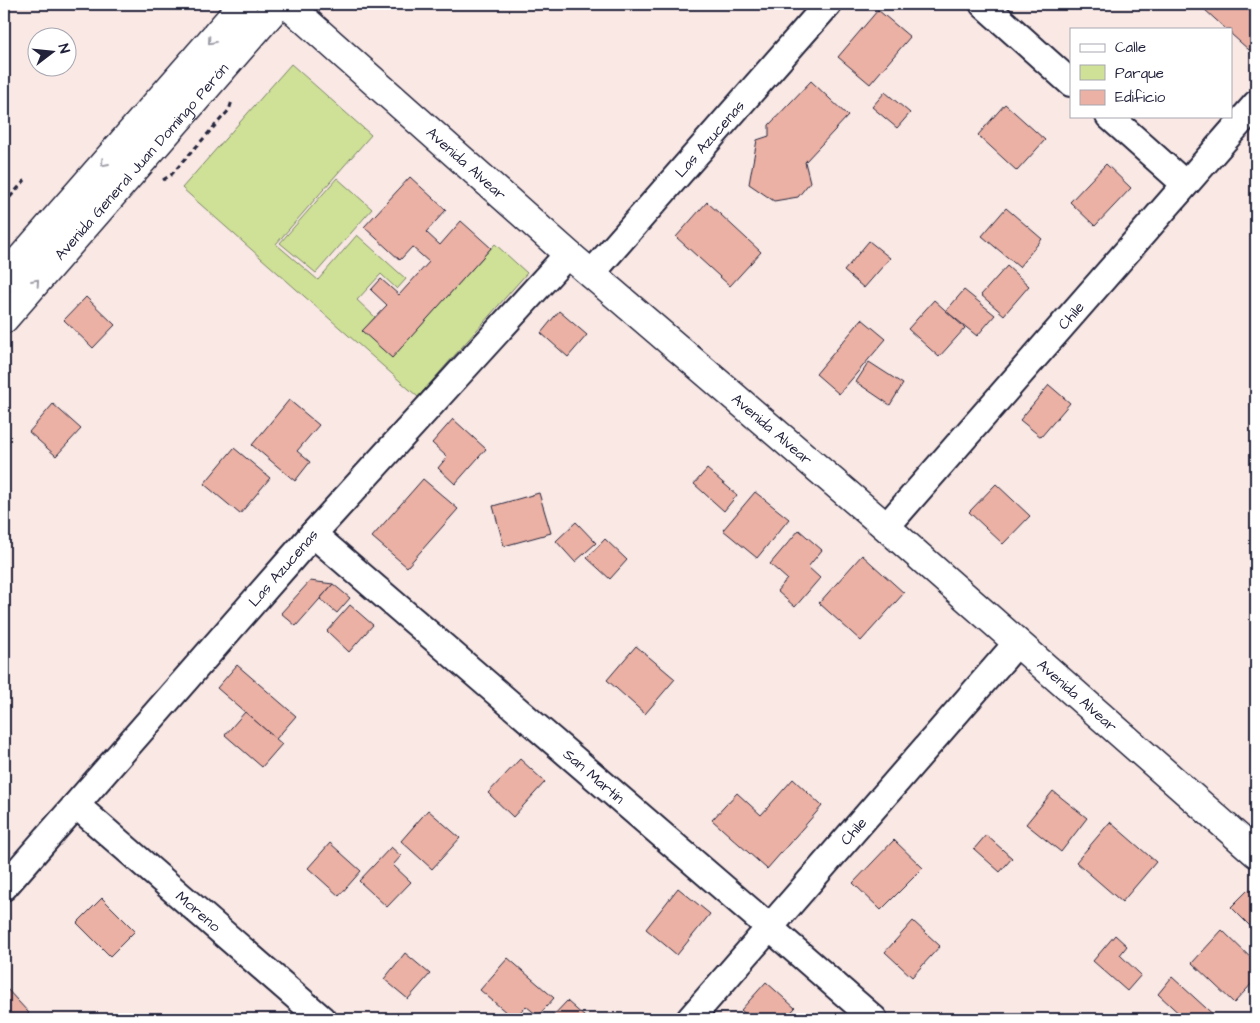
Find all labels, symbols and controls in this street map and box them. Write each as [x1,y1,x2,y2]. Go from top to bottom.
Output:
north arrow [28,28,78,78]
legend [1070,28,1232,118]
one-way arrow [208,35,217,44]
text: Calle [1115,37,1146,58]
text: N [53,42,74,56]
street label: Avenida General Juan Domingo Perón [50,58,234,265]
text: Parque [1115,63,1164,84]
text: Edificio [1115,87,1166,108]
street label: Las Azucenas [670,95,750,182]
street label: Avenida Alvear [421,123,510,205]
one-way arrow [101,157,110,166]
one-way arrow [30,279,39,288]
street label: Chile [1053,297,1089,334]
street label: Avenida Alvear [727,389,817,470]
street label: Las Azucenas [244,525,324,612]
street label: Avenida Alvear [1032,655,1121,737]
street label: San Martín [558,744,629,809]
street label: Chile [836,813,872,850]
street label: Moreno [171,886,225,937]

